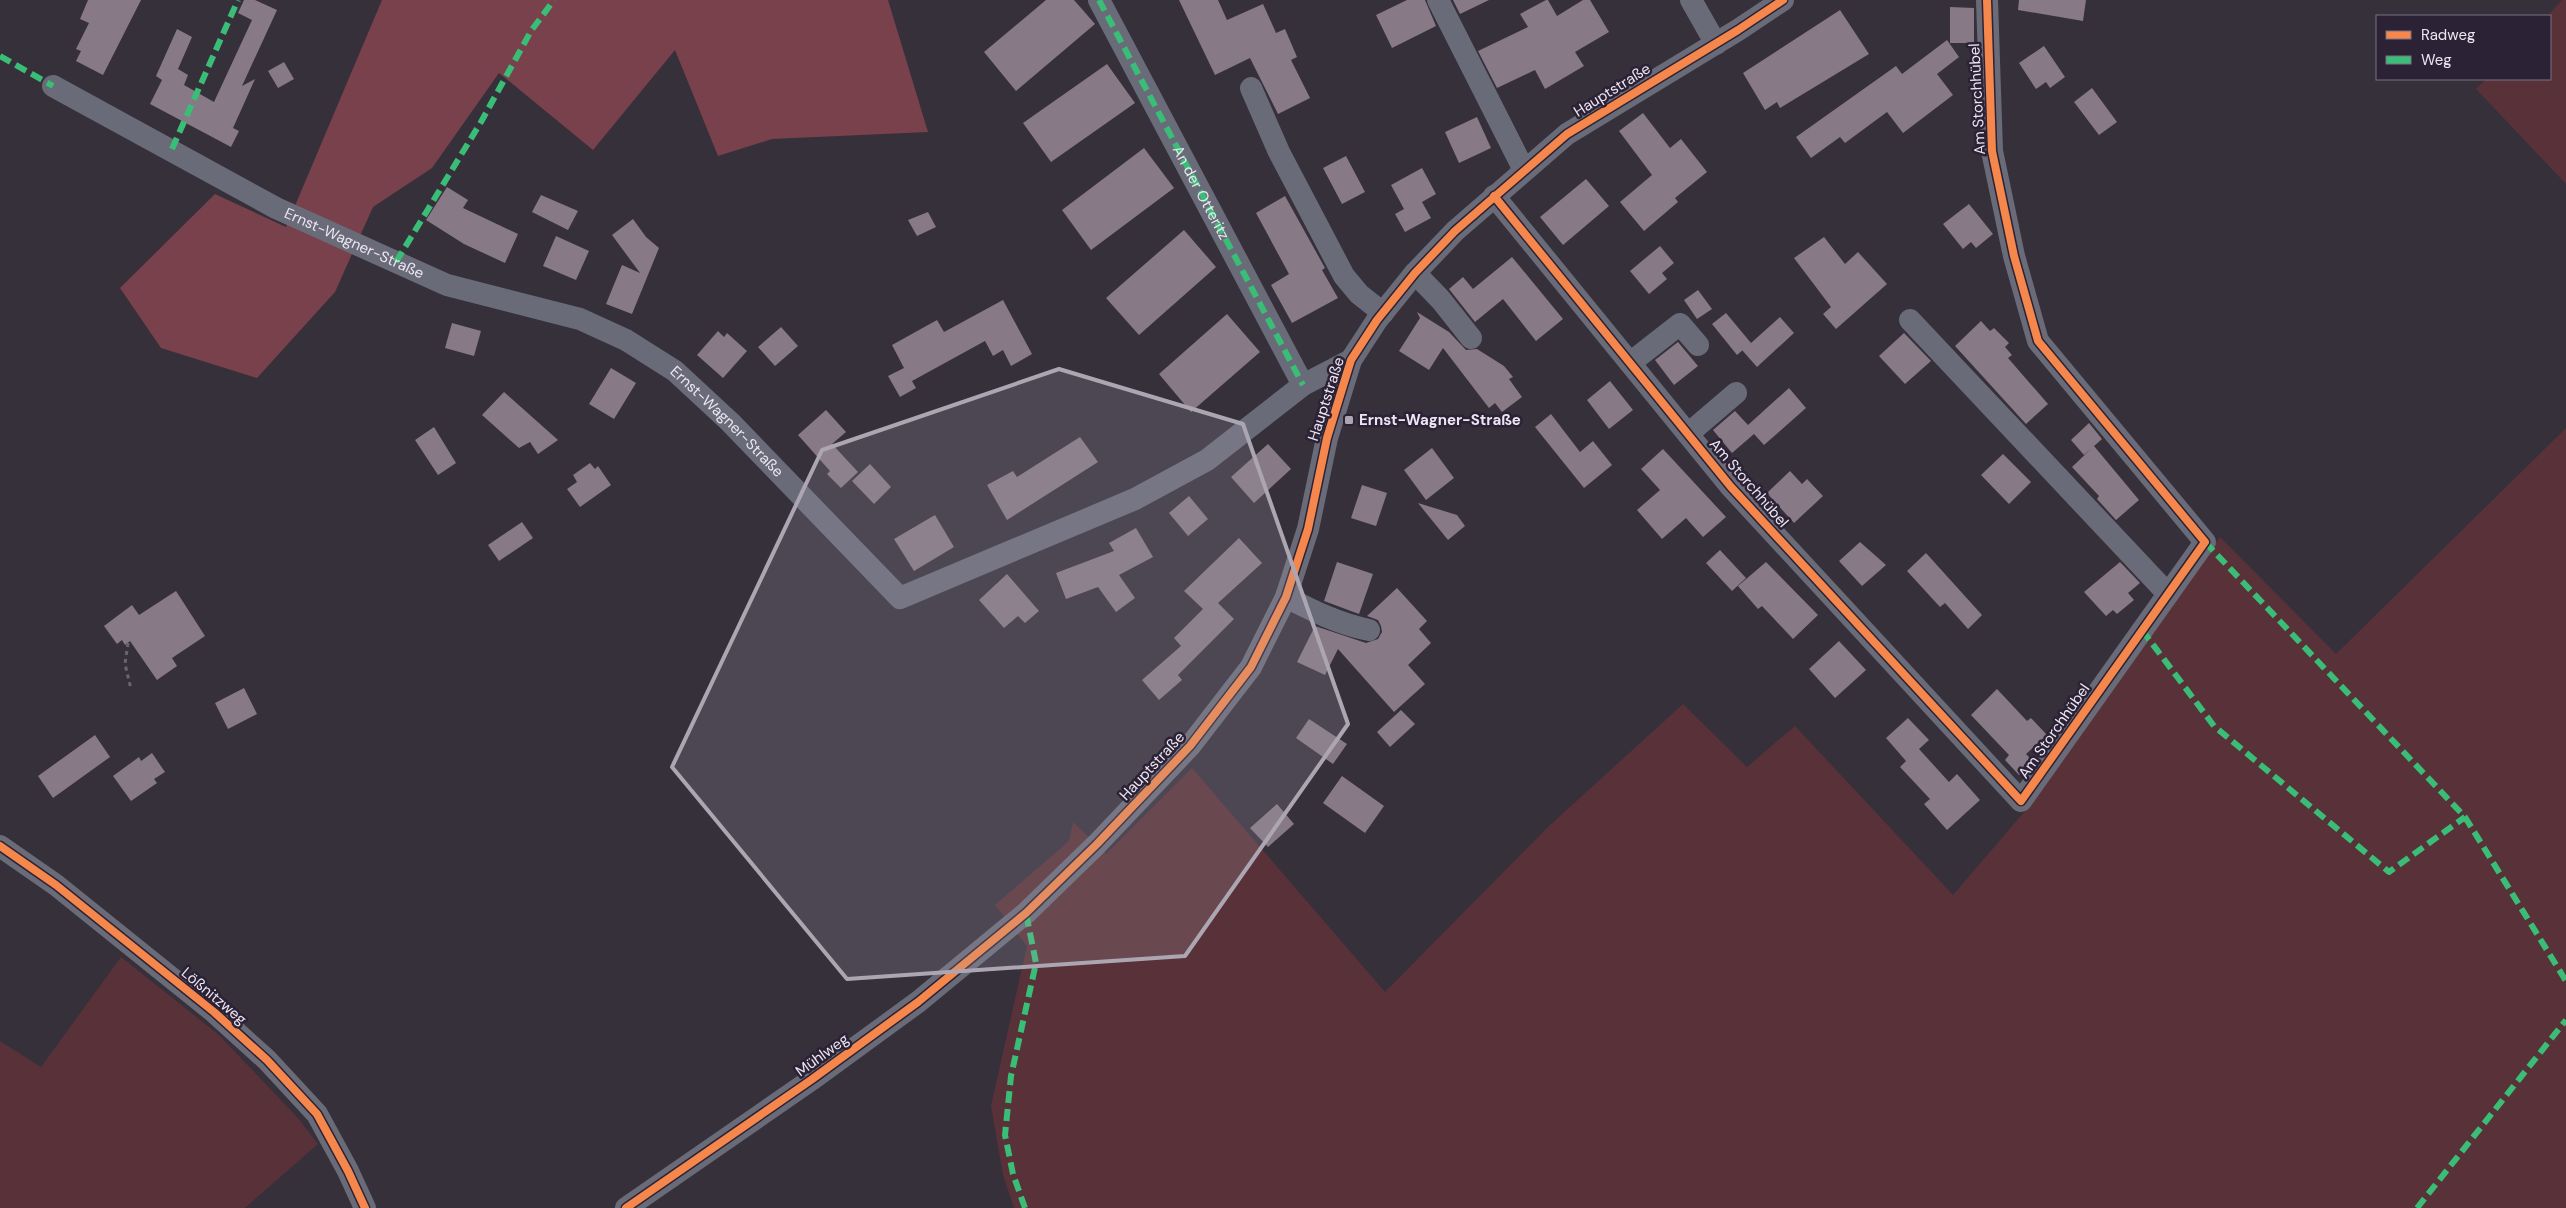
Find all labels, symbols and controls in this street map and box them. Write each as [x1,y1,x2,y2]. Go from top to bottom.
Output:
legend [2376,15,2551,80]
text: Radweg [2421,25,2475,45]
street label: Am Storchhübel [1964,43,1990,155]
text: Weg [2421,50,2452,70]
street label: Hauptstraße [1570,58,1654,122]
street label: An der Otteritz [1168,142,1234,243]
street label: Ernst-Wagner-Straße [281,203,427,283]
street label: Hauptstraße [1303,355,1349,443]
street label: Ernst-Wagner-Straße [666,362,788,481]
place label: Ernst-Wagner-Straße [1359,410,1521,430]
marker: Ernst-Wagner-Straße [1343,414,1355,426]
street label: Am Storchhübel [1705,434,1793,532]
street label: Am Storchhübel [2014,680,2094,782]
street label: Hauptstraße [1115,727,1189,805]
street label: Lößnitzweg [177,963,251,1029]
street label: Mühlweg [791,1029,853,1081]

